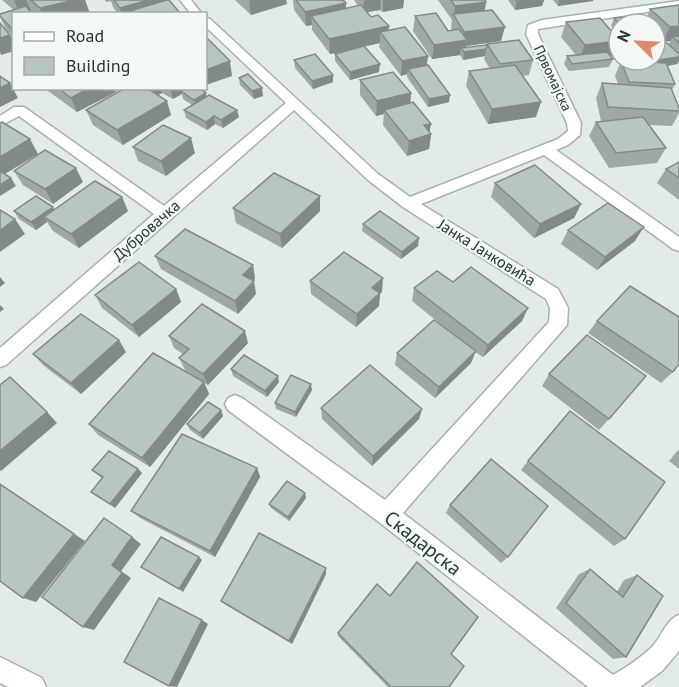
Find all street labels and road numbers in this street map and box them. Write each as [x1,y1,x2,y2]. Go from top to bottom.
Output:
street label: Првомајска [530,42,576,114]
street label: Дубровачка [108,195,184,265]
street label: Јанка Јанковића [433,213,540,290]
street label: Скадарска [379,505,467,581]

